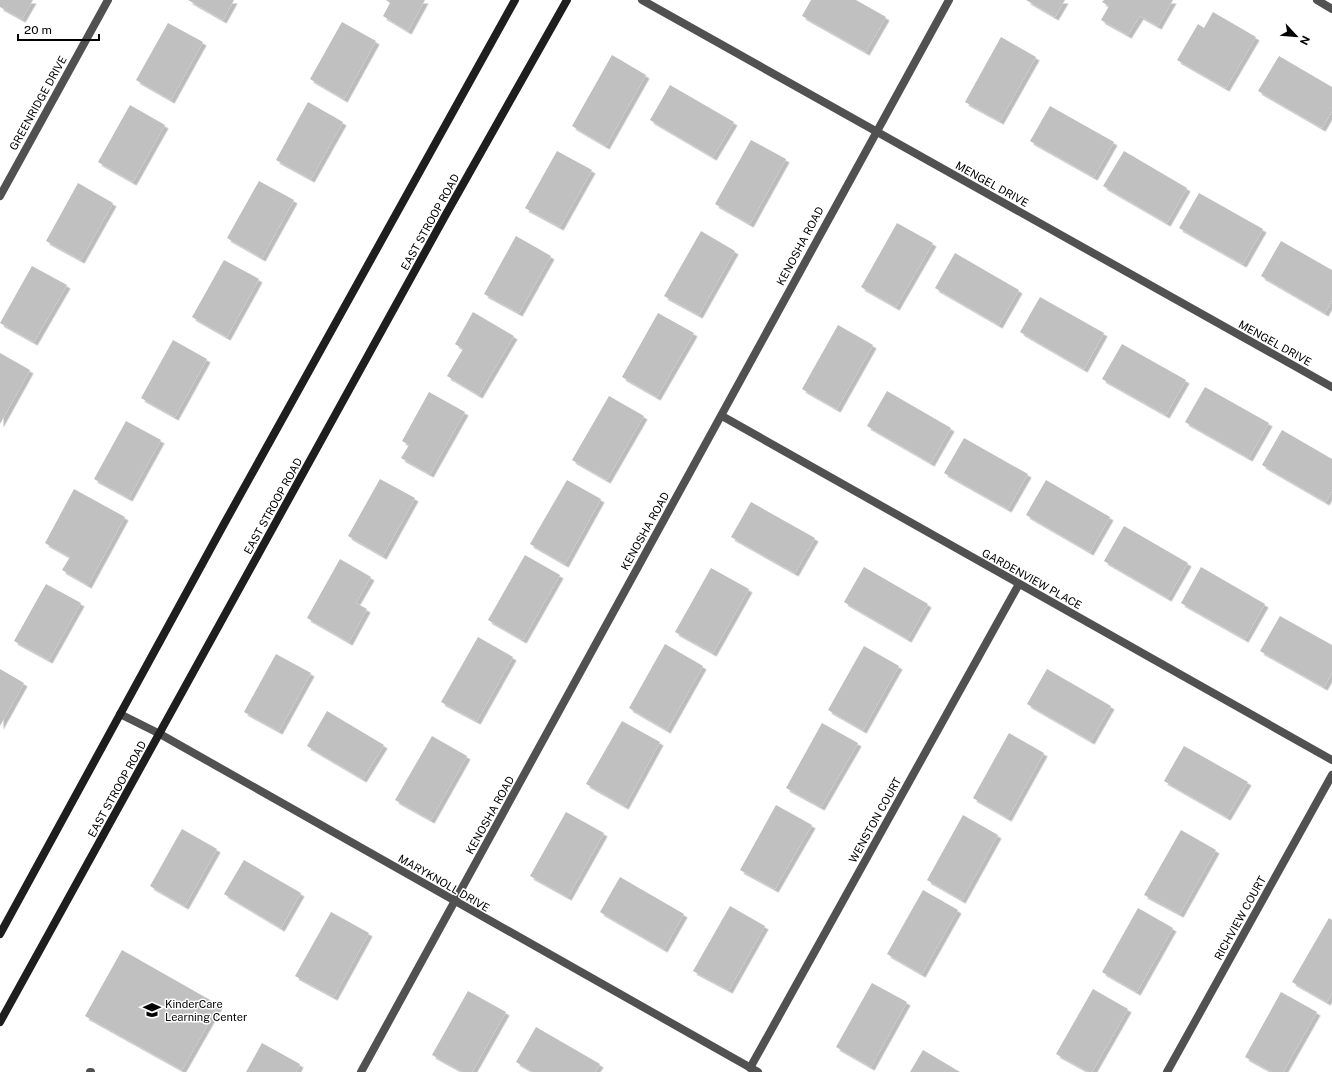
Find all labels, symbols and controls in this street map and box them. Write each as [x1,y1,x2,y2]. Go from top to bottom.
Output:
scale bar [18,16,99,42]
north arrow [1276,16,1316,56]
text: 20 m [24,23,52,37]
text: N [1298,34,1312,47]
street label: GREENRIDGE DRIVE [7,54,69,152]
street label: MENGEL DRIVE [954,159,1031,209]
street label: EAST STROOP ROAD [399,172,462,272]
street label: KENOSHA ROAD [774,204,826,287]
street label: MENGEL DRIVE [1237,318,1314,368]
street label: EAST STROOP ROAD [242,456,305,556]
street label: KENOSHA ROAD [619,490,672,572]
street label: GARDENVIEW PLACE [980,547,1084,611]
street label: EAST STROOP ROAD [86,739,149,839]
street label: KENOSHA ROAD [464,774,517,856]
street label: WENSTON COURT [847,775,904,865]
street label: MARYKNOLL DRIVE [396,852,492,914]
street label: RICHVIEW COURT [1212,874,1268,962]
place label: KinderCare Learning Center [165,998,247,1023]
school or university icon: KinderCare Learning Center [142,1000,162,1020]

